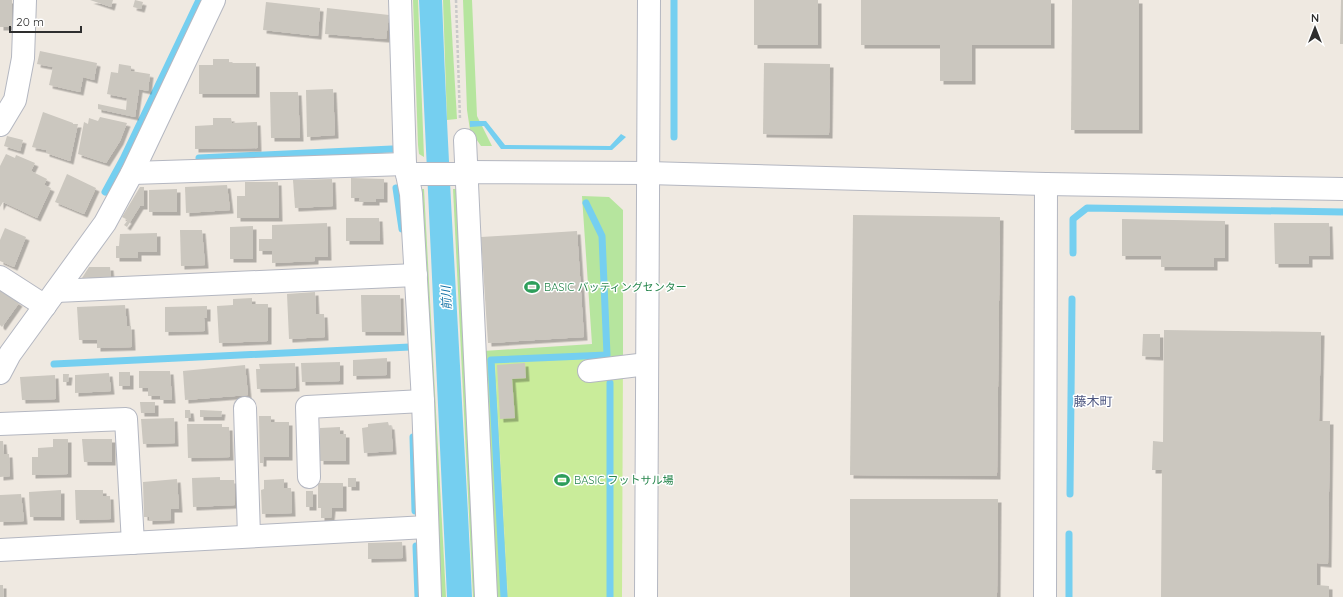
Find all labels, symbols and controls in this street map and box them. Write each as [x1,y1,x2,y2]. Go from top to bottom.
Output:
scale bar [10,8,81,34]
north arrow [1295,8,1335,48]
text: N [1311,11,1319,25]
text: 20 m [16,14,44,29]
sports icon: BASIC バッティングセンター [523,278,541,296]
place label: BASIC バッティングセンター [544,280,687,294]
water label: 前川 [438,284,454,310]
district label: 藤木町 [1073,393,1113,409]
sports icon: BASIC フットサル場 [553,471,571,489]
place label: BASIC フットサル場 [574,473,673,487]

